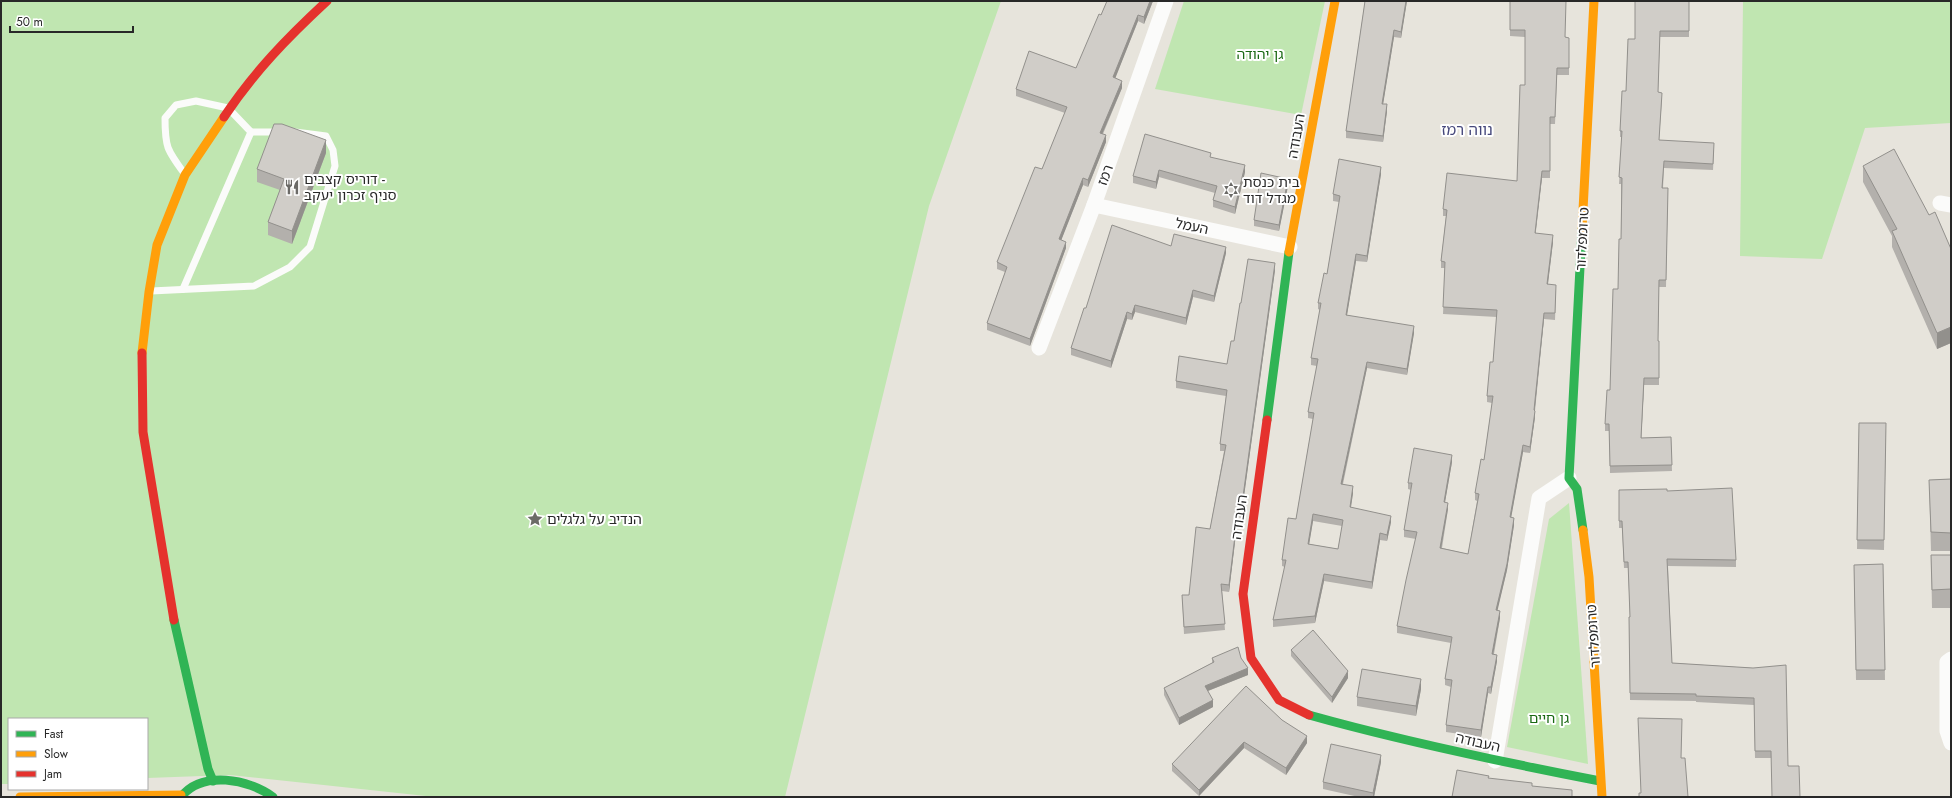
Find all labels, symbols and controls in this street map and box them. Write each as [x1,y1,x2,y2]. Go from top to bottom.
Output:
scale bar [10,8,133,34]
text: 50 m [16,13,43,31]
park label: גן יהודה [1237,44,1283,64]
street label: העבודה [1282,112,1310,160]
district label: נווה רמז [1441,119,1493,141]
street label: רמז [1092,162,1118,188]
place label: דוריס קצבים - סניף זכרון יעקב [304,169,397,205]
place label: בית כנסת מגדל דוד [1243,172,1300,208]
restaurant icon: דוריס קצבים - סניף זכרון יעקב [283,178,301,196]
synagogue icon: בית כנסת מגדל דוד [1222,181,1240,199]
street label: טרומפלדור [1570,207,1594,271]
street label: העמל [1173,213,1211,239]
street label: העבודה [1226,493,1252,541]
place label: הנדיב על גלגלים [547,509,642,529]
place icon: הנדיב על גלגלים [526,510,544,528]
street label: טרומפלדור [1581,603,1605,668]
park label: גן חיים [1529,708,1569,728]
legend [8,718,148,790]
text: Fast [44,725,63,743]
street label: העבודה [1454,727,1502,757]
text: Slow [44,745,69,763]
text: Jam [42,765,62,783]

